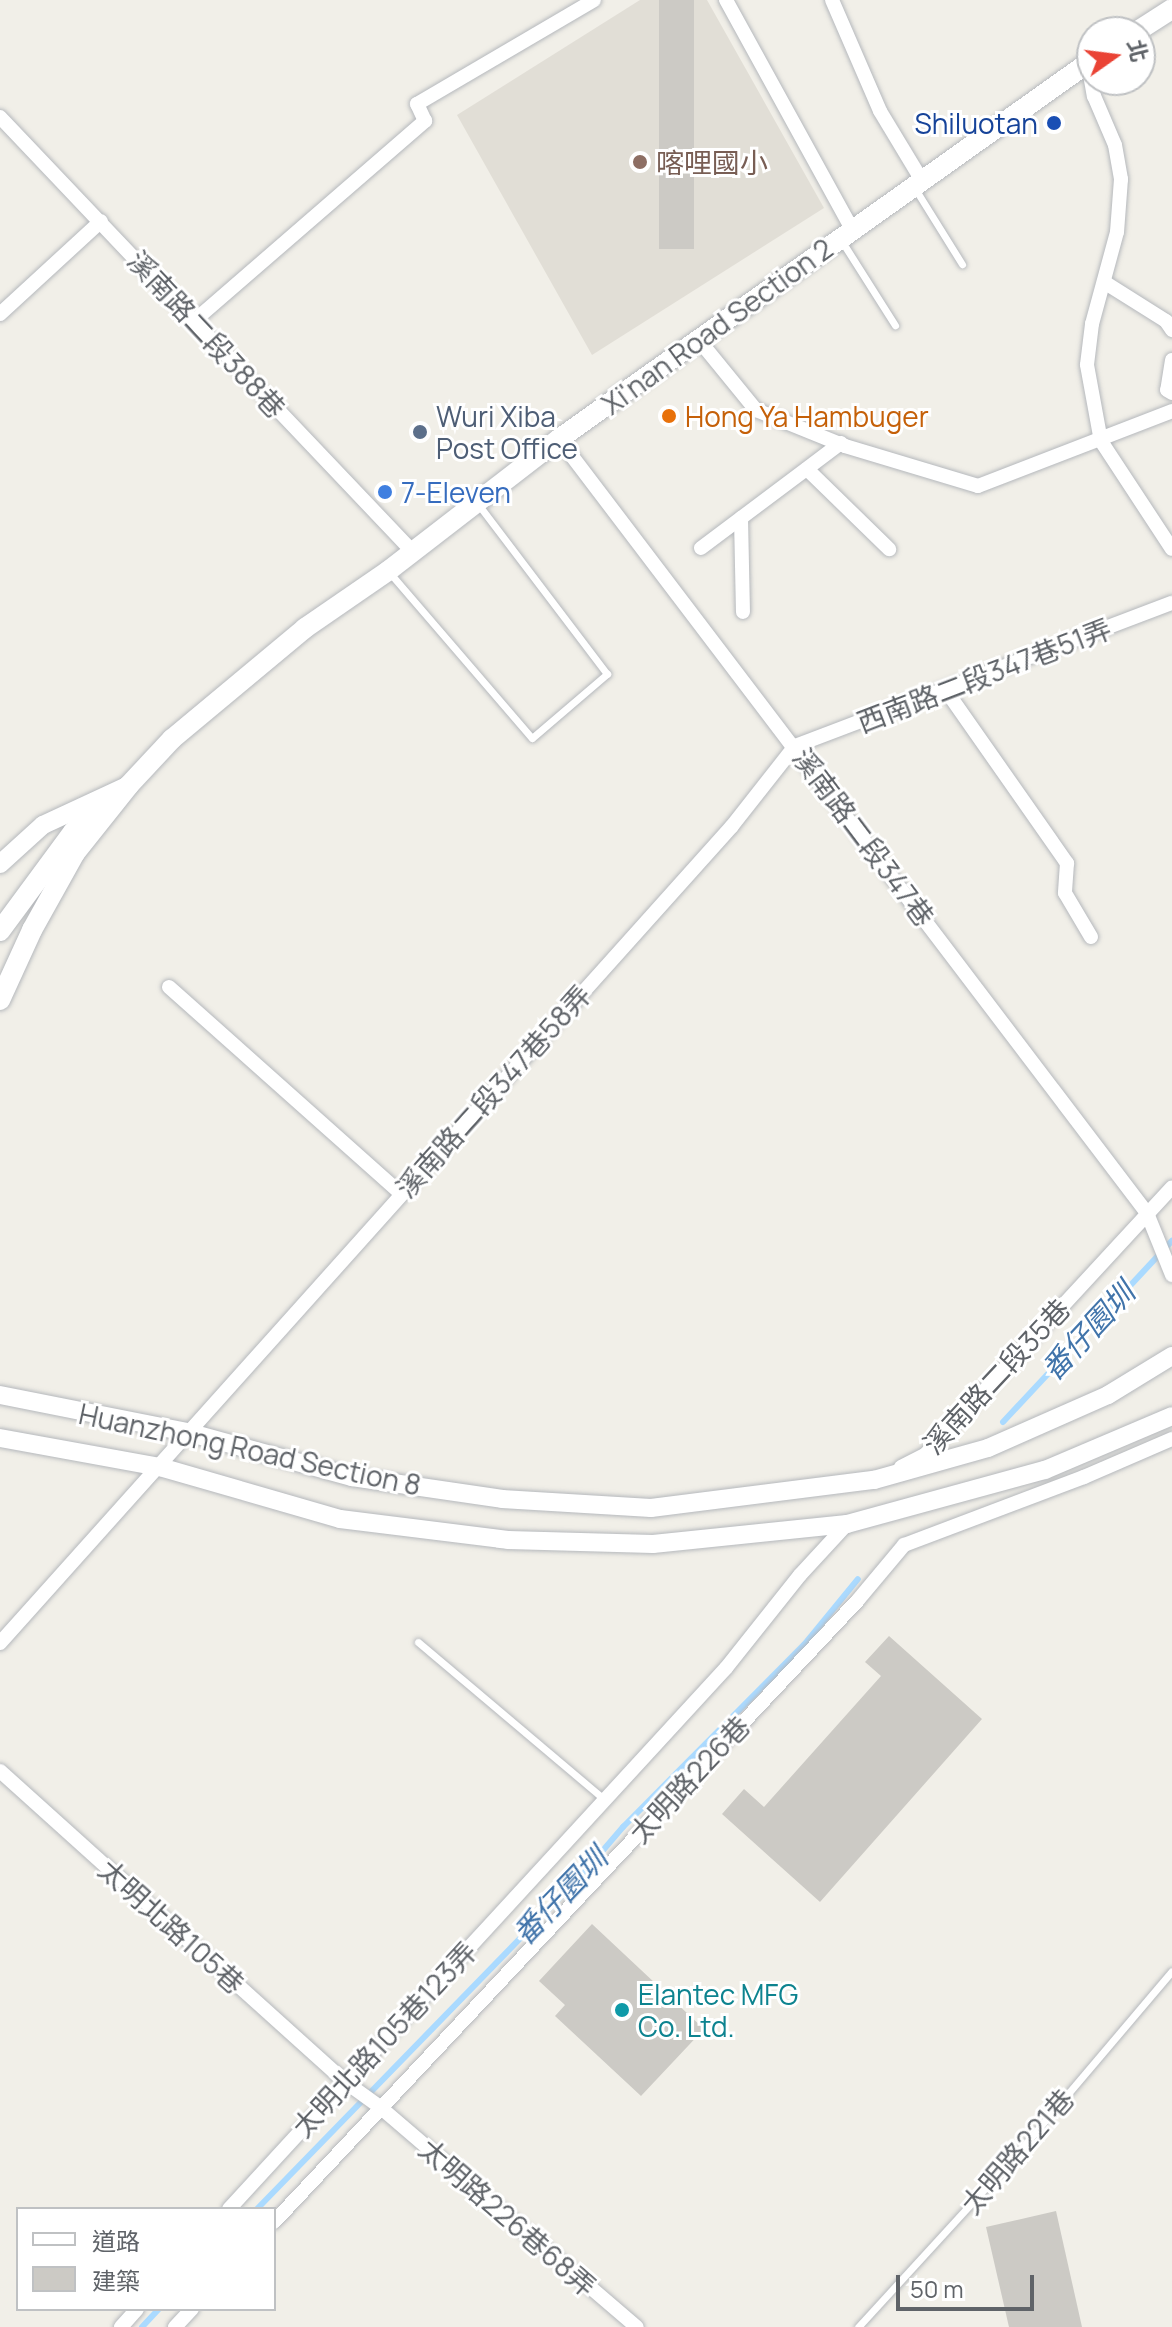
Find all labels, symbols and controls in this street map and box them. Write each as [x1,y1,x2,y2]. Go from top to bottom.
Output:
north arrow [1076,16,1156,96]
text: 北 [1120,36,1155,65]
place label: Shiluotan [914,106,1038,140]
marker: Shiluotan [1045,114,1063,132]
place label: 喀哩國小 [656,145,768,179]
marker: 喀哩國小 [631,153,649,171]
street label: Xi'nan Road Section 2 [595,231,839,421]
street label: 溪南路二段388巷 [121,244,293,424]
place label: Wuri Xiba Post Office [436,399,578,465]
place label: Hong Ya Hambuger [685,399,929,433]
marker: Hong Ya Hambuger [660,407,678,425]
marker: Wuri Xiba Post Office [411,423,429,441]
place label: 7-Eleven [401,475,511,509]
marker: 7-Eleven [376,483,394,501]
street label: 西南路二段347巷51弄 [852,611,1116,739]
street label: 溪南路二段347巷 [786,741,942,933]
street label: 溪南路二段347巷58弄 [389,978,597,1204]
water label: 番仔園圳 [1034,1275,1142,1387]
street label: 溪南路二段35巷 [916,1292,1076,1460]
street label: Huanzhong Road Section 8 [76,1396,424,1502]
street label: 太明路226巷 [622,1709,756,1849]
water label: 番仔園圳 [505,1840,615,1952]
street label: 太明北路105巷 [92,1852,252,2000]
street label: 太明北路105巷123弄 [285,1934,483,2144]
place label: Elantec MFG Co. Ltd. [638,1977,798,2043]
marker: Elantec MFG Co. Ltd. [613,2001,631,2019]
street label: 太明路221巷 [954,2082,1080,2220]
street label: 太明路226巷68弄 [413,2131,603,2303]
legend [16,2207,276,2311]
text: 道路 [92,2224,140,2257]
scale bar [900,2259,1038,2309]
text: 建築 [92,2264,140,2297]
text: 50 m [910,2272,964,2305]

